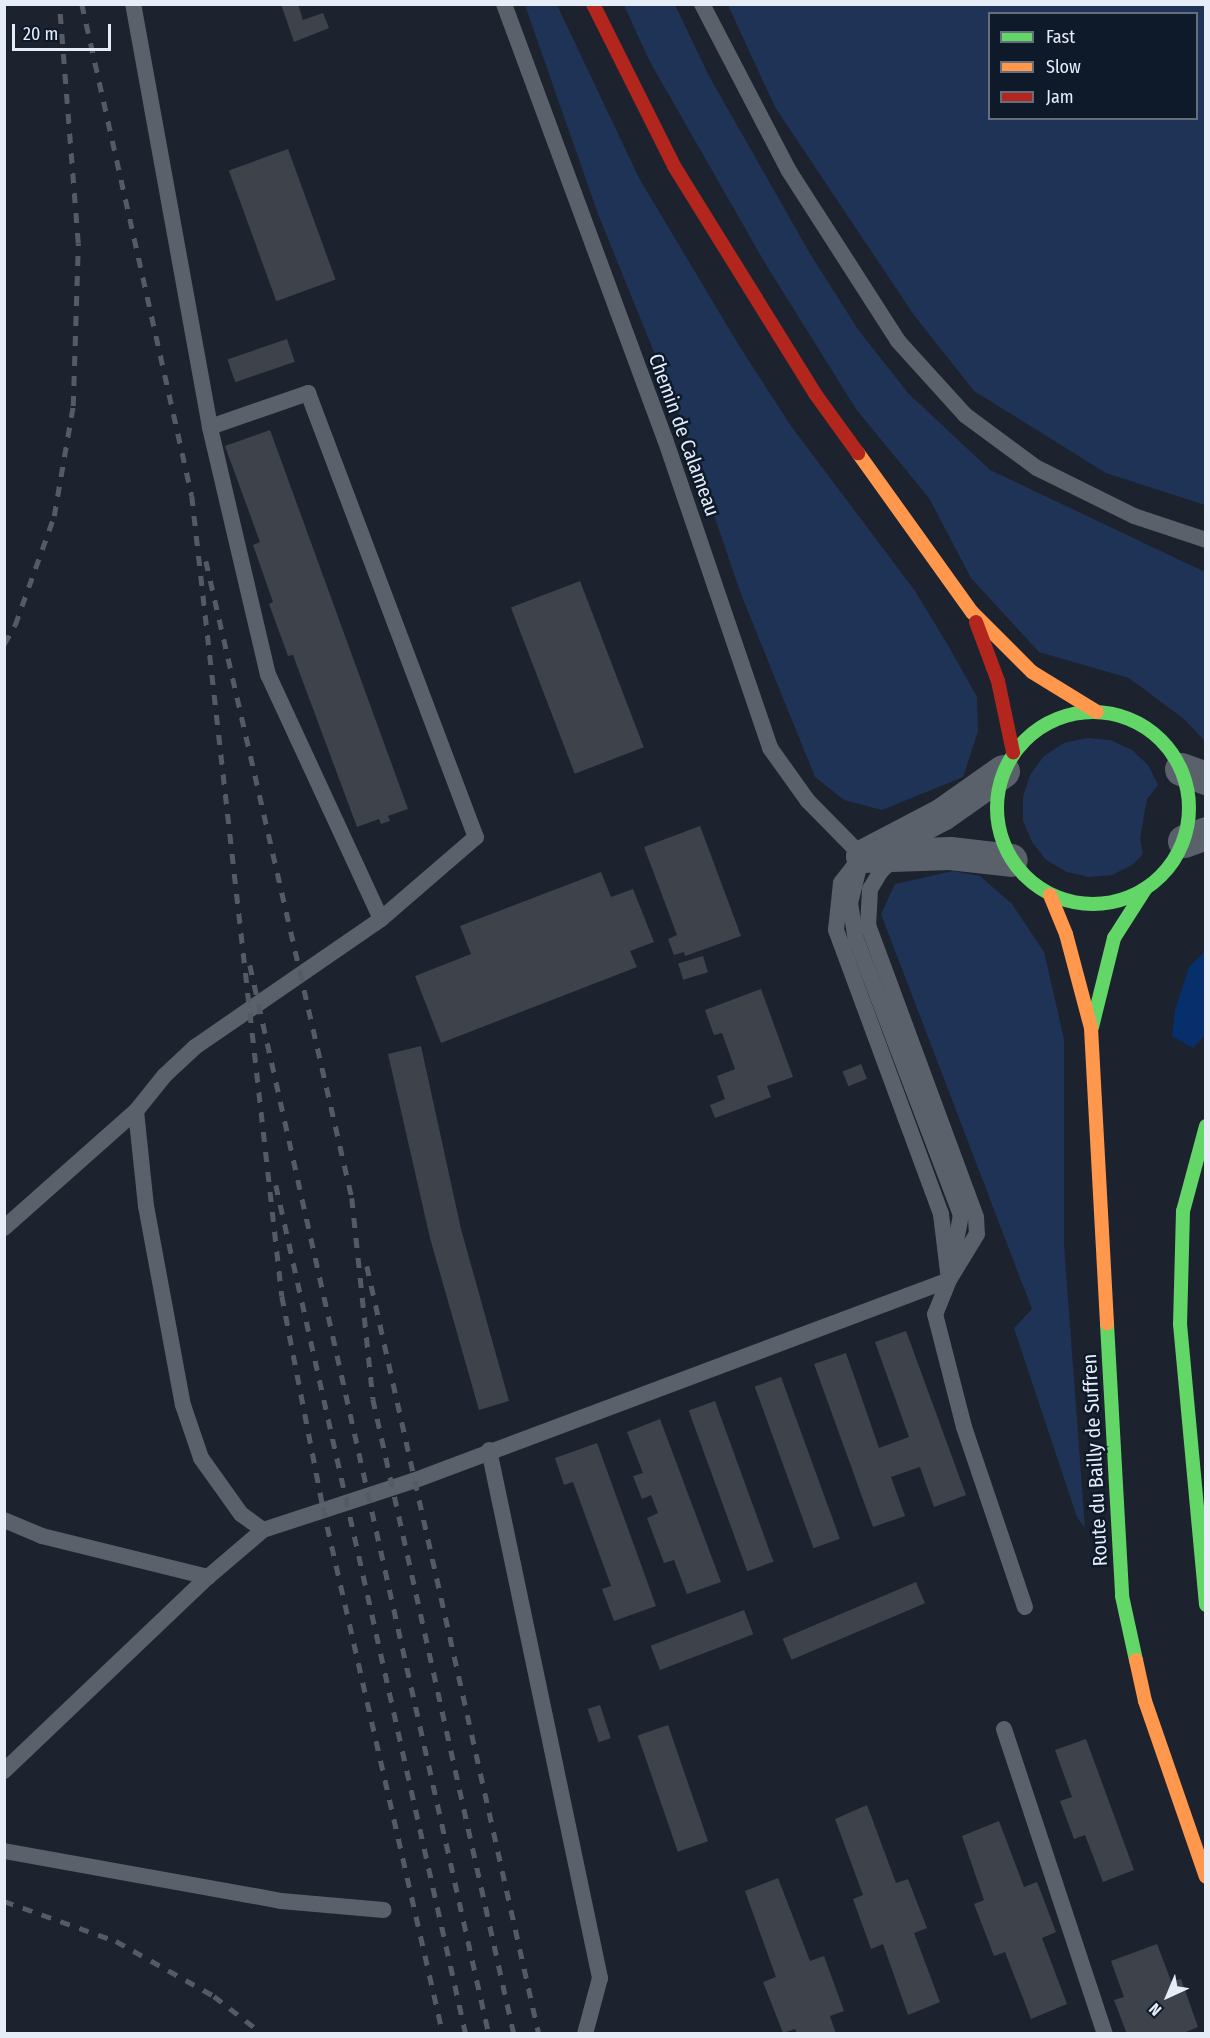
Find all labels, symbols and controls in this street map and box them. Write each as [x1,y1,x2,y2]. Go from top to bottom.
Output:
scale bar [15,12,114,50]
legend [988,12,1198,120]
text: 20 m [23,23,58,45]
text: Fast [1046,26,1075,48]
text: Slow [1046,56,1081,78]
text: Jam [1046,86,1074,108]
street label: Chemin de Calameau [643,350,725,520]
street label: Route du Bailly de Suffren [1077,1353,1113,1567]
north arrow [1138,1966,1198,2026]
text: N [1145,1999,1165,2019]

